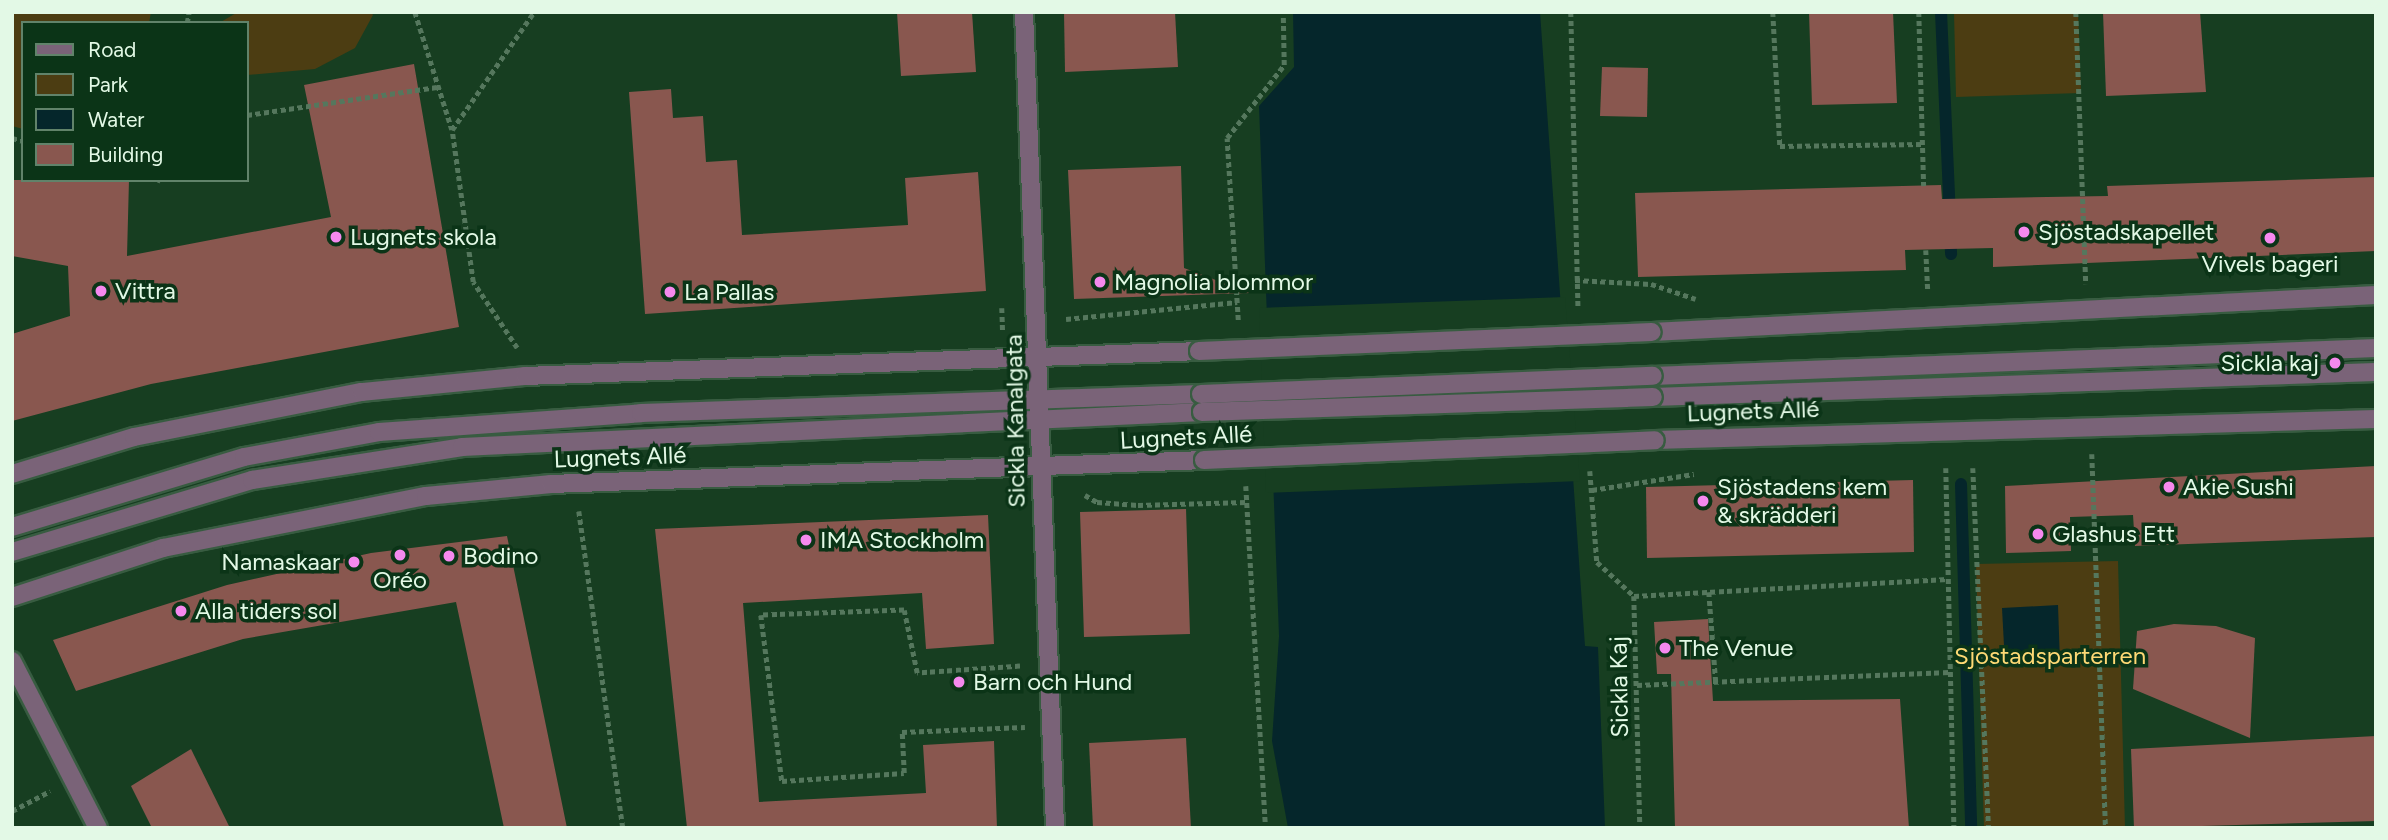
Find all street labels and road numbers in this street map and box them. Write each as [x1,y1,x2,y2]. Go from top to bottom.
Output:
street label: Sickla Kanalgata [999,334,1031,508]
street label: Lugnets Allé [1686,394,1820,428]
street label: Lugnets Allé [1119,419,1253,455]
street label: Lugnets Allé [553,440,687,474]
street label: Sickla Kaj [1604,636,1634,738]

